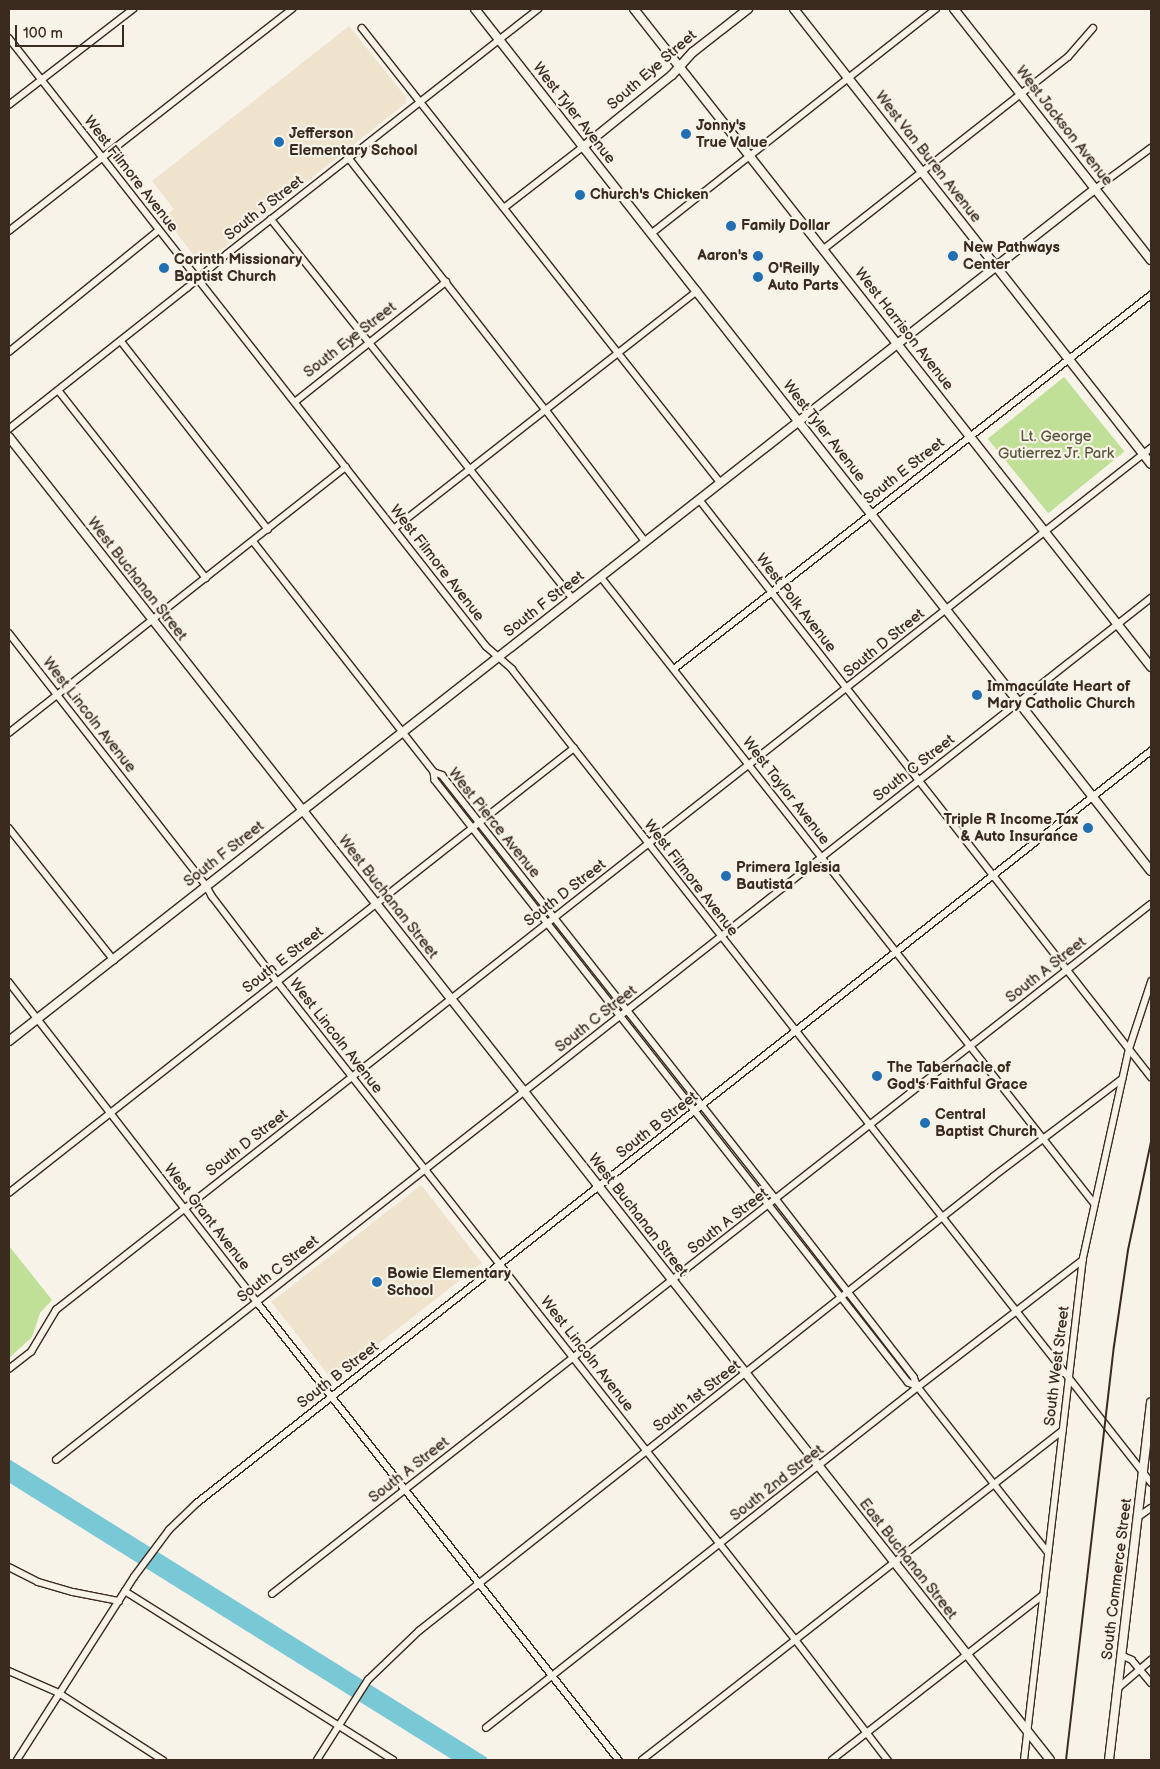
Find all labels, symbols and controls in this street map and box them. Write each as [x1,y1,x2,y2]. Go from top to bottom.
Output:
scale bar [18,15,126,47]
text: 100 m [23,24,63,43]
street label: South Eye Street [604,26,700,114]
street label: West Tyler Avenue [529,58,619,168]
street label: West Jackson Avenue [1011,62,1117,190]
street label: West Van Buren Avenue [871,87,985,227]
street label: West Filmore Avenue [80,112,182,236]
place label: Jonny's True Value [696,116,768,151]
place label: Jefferson Elementary School [289,124,418,159]
marker: Jonny's True Value [680,128,692,140]
marker: Jefferson Elementary School [273,136,285,148]
street label: South J Street [221,171,307,245]
place label: Church's Chicken [590,186,709,204]
marker: Church's Chicken [574,189,586,201]
place label: Family Dollar [741,217,831,235]
marker: Family Dollar [725,220,737,232]
place label: New Pathways Center [963,238,1060,273]
place label: Aaron's [698,247,748,265]
place label: Corinth Missionary Baptist Church [174,250,302,285]
marker: Aaron's [752,250,764,262]
marker: New Pathways Center [947,250,959,262]
place label: O'Reilly Auto Parts [768,259,839,294]
marker: Corinth Missionary Baptist Church [158,262,170,274]
street label: West Harrison Avenue [851,264,957,394]
marker: O'Reilly Auto Parts [752,271,764,283]
street label: South Eye Street [300,298,400,382]
street label: West Tyler Avenue [779,376,869,486]
park label: Lt. George Gutierrez Jr. Park [998,427,1114,462]
street label: South E Street [860,434,948,508]
street label: West Filmore Avenue [386,501,488,625]
street label: West Buchanan Street [83,514,191,644]
street label: West Polk Avenue [752,550,840,656]
street label: South F Street [500,567,588,641]
street label: South D Street [840,605,928,681]
street label: West Lincoln Avenue [38,654,140,776]
place label: Immaculate Heart of Mary Catholic Church [987,677,1136,712]
marker: Immaculate Heart of Mary Catholic Church [971,689,983,701]
street label: South C Street [870,731,958,805]
street label: West Taylor Avenue [738,733,834,849]
street label: West Pierce Avenue [444,764,544,882]
place label: Triple R Income Tax & Auto Insurance [944,810,1078,845]
street label: West Filmore Avenue [640,816,742,940]
street label: South F Street [180,817,268,891]
marker: Triple R Income Tax & Auto Insurance [1082,822,1094,834]
street label: West Buchanan Street [334,832,442,962]
street label: South D Street [520,855,610,931]
place label: Primera Iglesia Bautista [736,858,840,893]
marker: Primera Iglesia Bautista [720,870,732,882]
street label: South E Street [239,923,327,997]
street label: South A Street [1002,933,1090,1007]
street label: West Lincoln Avenue [285,975,387,1097]
street label: South C Street [552,982,640,1056]
place label: The Tabernacle of God's Faithful Grace [887,1058,1027,1093]
marker: The Tabernacle of God's Faithful Grace [871,1070,883,1082]
street label: South B Street [613,1088,701,1162]
street label: South D Street [202,1105,292,1181]
place label: Central Baptist Church [935,1105,1037,1140]
marker: Central Baptist Church [919,1117,931,1129]
street label: West Buchanan Street [584,1150,692,1280]
street label: West Grant Avenue [160,1160,254,1274]
street label: South A Street [684,1184,772,1258]
street label: South C Street [234,1232,322,1306]
place label: Bowie Elementary School [387,1264,511,1299]
marker: Bowie Elementary School [371,1276,383,1288]
street label: West Lincoln Avenue [536,1293,638,1415]
street label: South West Street [1041,1304,1073,1428]
street label: South B Street [294,1338,382,1412]
street label: South 1st Street [650,1356,744,1436]
street label: South A Street [365,1433,453,1507]
street label: South 2nd Street [727,1441,827,1525]
street label: East Buchanan Street [855,1495,961,1623]
street label: South Commerce Street [1098,1497,1136,1661]

